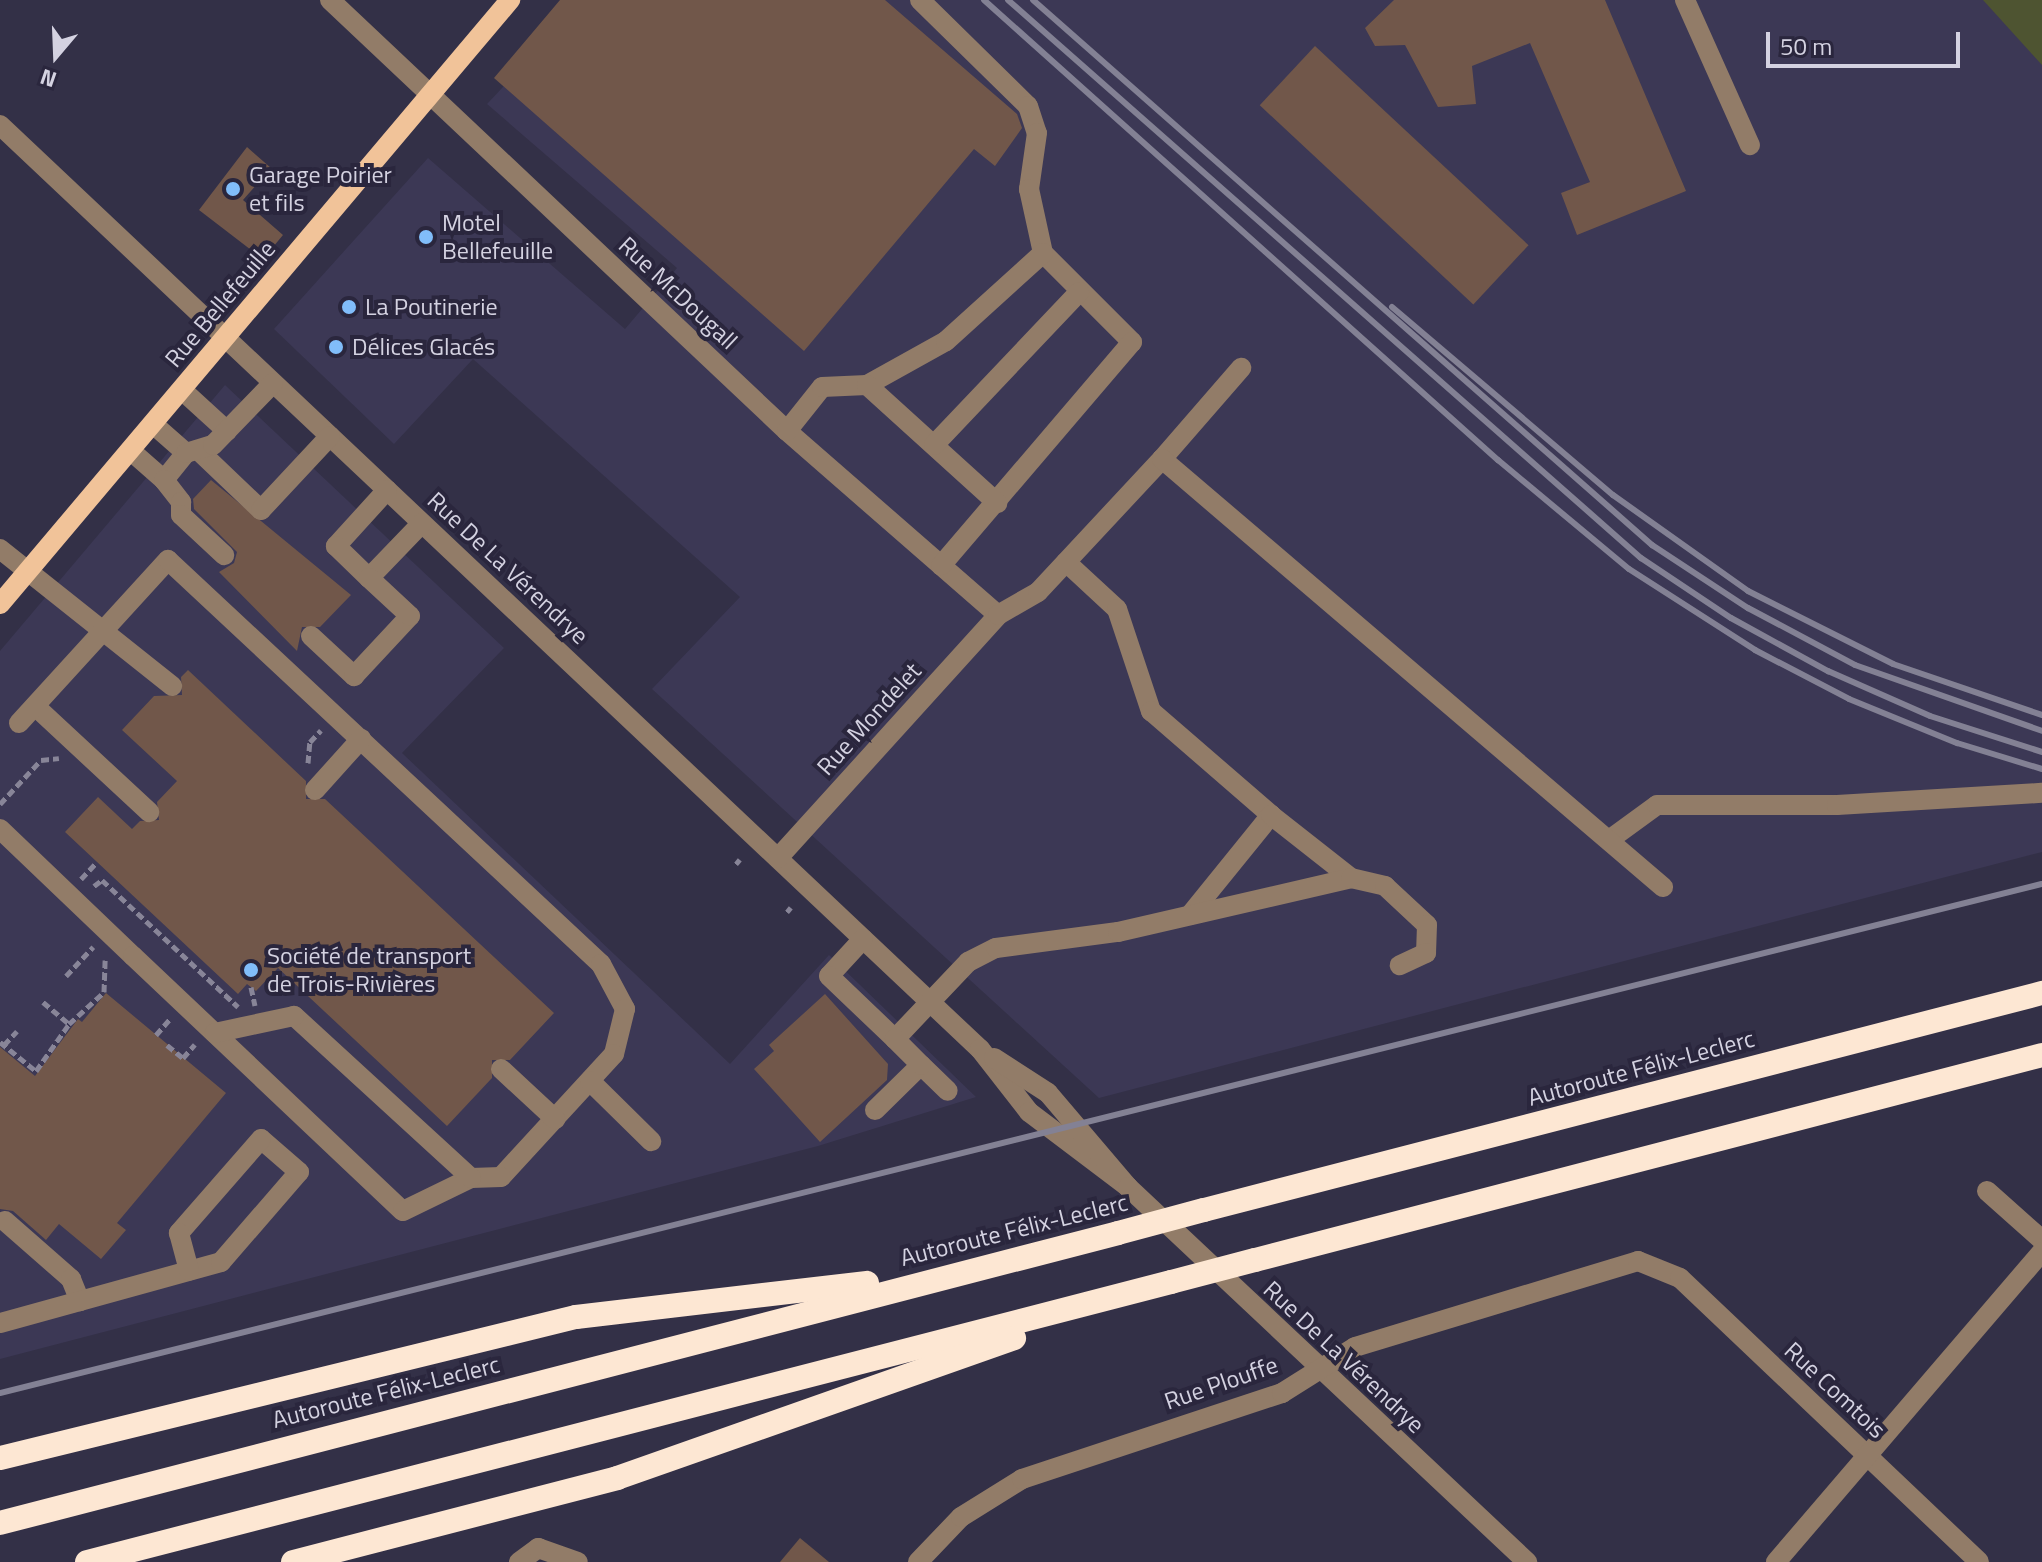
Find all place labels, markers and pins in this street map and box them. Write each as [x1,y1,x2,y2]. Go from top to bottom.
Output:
place label: Garage Poirier et fils [249,161,392,217]
marker: Garage Poirier et fils [224,180,242,198]
place label: Motel Bellefeuille [442,209,553,265]
marker: Motel Bellefeuille [417,228,435,246]
place label: La Poutinerie [365,293,498,321]
marker: La Poutinerie [340,298,358,316]
place label: Délices Glacés [352,333,495,361]
marker: Délices Glacés [327,338,345,356]
place label: Société de transport de Trois-Rivières [267,942,471,998]
marker: Société de transport de Trois-Rivières [242,961,260,979]

